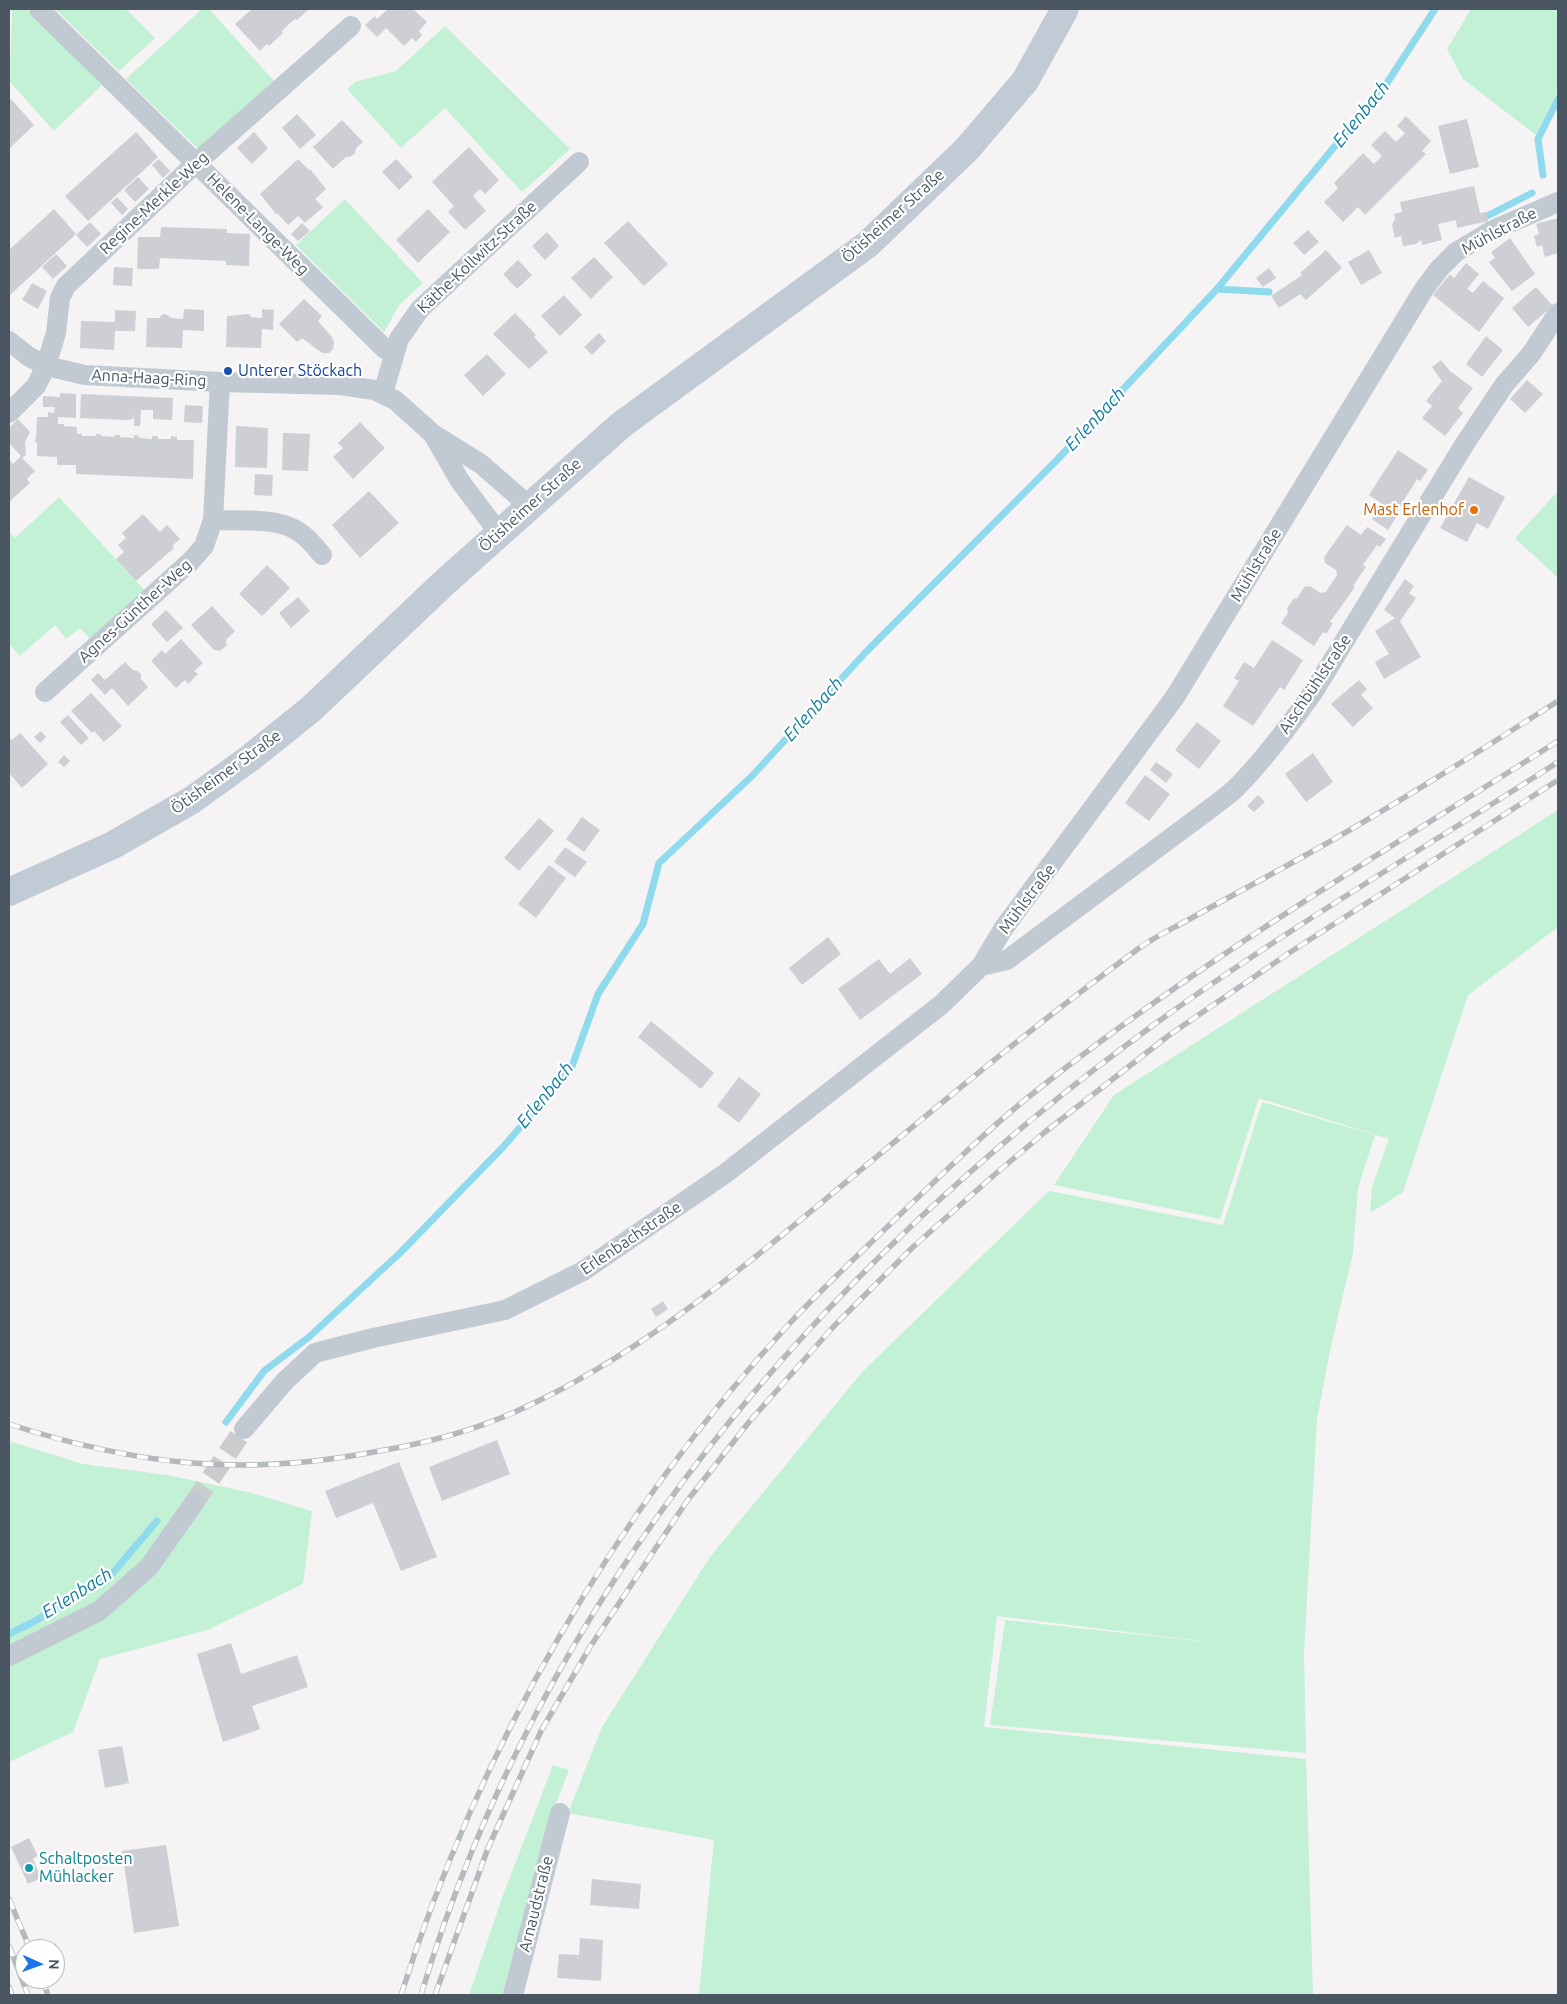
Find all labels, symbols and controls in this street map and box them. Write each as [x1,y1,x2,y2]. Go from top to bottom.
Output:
water label: Erlenbach [1328,77,1394,151]
street label: Regine-Merkle-Weg [96,148,212,258]
street label: Ötisheimer Straße [838,165,948,267]
street label: Helene-Lange-Weg [203,169,313,279]
street label: Käthe-Kollwitz-Straße [413,197,541,317]
street label: Mühlstraße [1458,203,1540,259]
place label: Unterer Stöckach [238,361,362,381]
street label: Anna-Haag-Ring [91,365,207,391]
marker: Unterer Stöckach [222,365,234,377]
water label: Erlenbach [1060,383,1130,455]
street label: Ötisheimer Straße [475,454,585,556]
place label: Mast Erlenhof [1363,500,1464,520]
marker: Mast Erlenhof [1468,504,1480,516]
street label: Mühlstraße [1227,525,1285,605]
street label: Agnes-Günther-Weg [75,555,195,667]
street label: Aischbühlstraße [1275,631,1355,737]
water label: Erlenbach [779,673,847,745]
street label: Ötisheimer Straße [167,726,285,818]
street label: Mühlstraße [995,860,1059,938]
water label: Erlenbach [512,1058,578,1132]
street label: Erlenbachstraße [577,1197,685,1279]
water label: Erlenbach [38,1563,116,1623]
place label: Schaltposten Mühlacker [39,1849,133,1887]
street label: Arnaudstraße [515,1854,557,1954]
marker: Schaltposten Mühlacker [23,1862,35,1874]
north arrow [15,1939,65,1989]
text: N [46,1959,62,1970]

